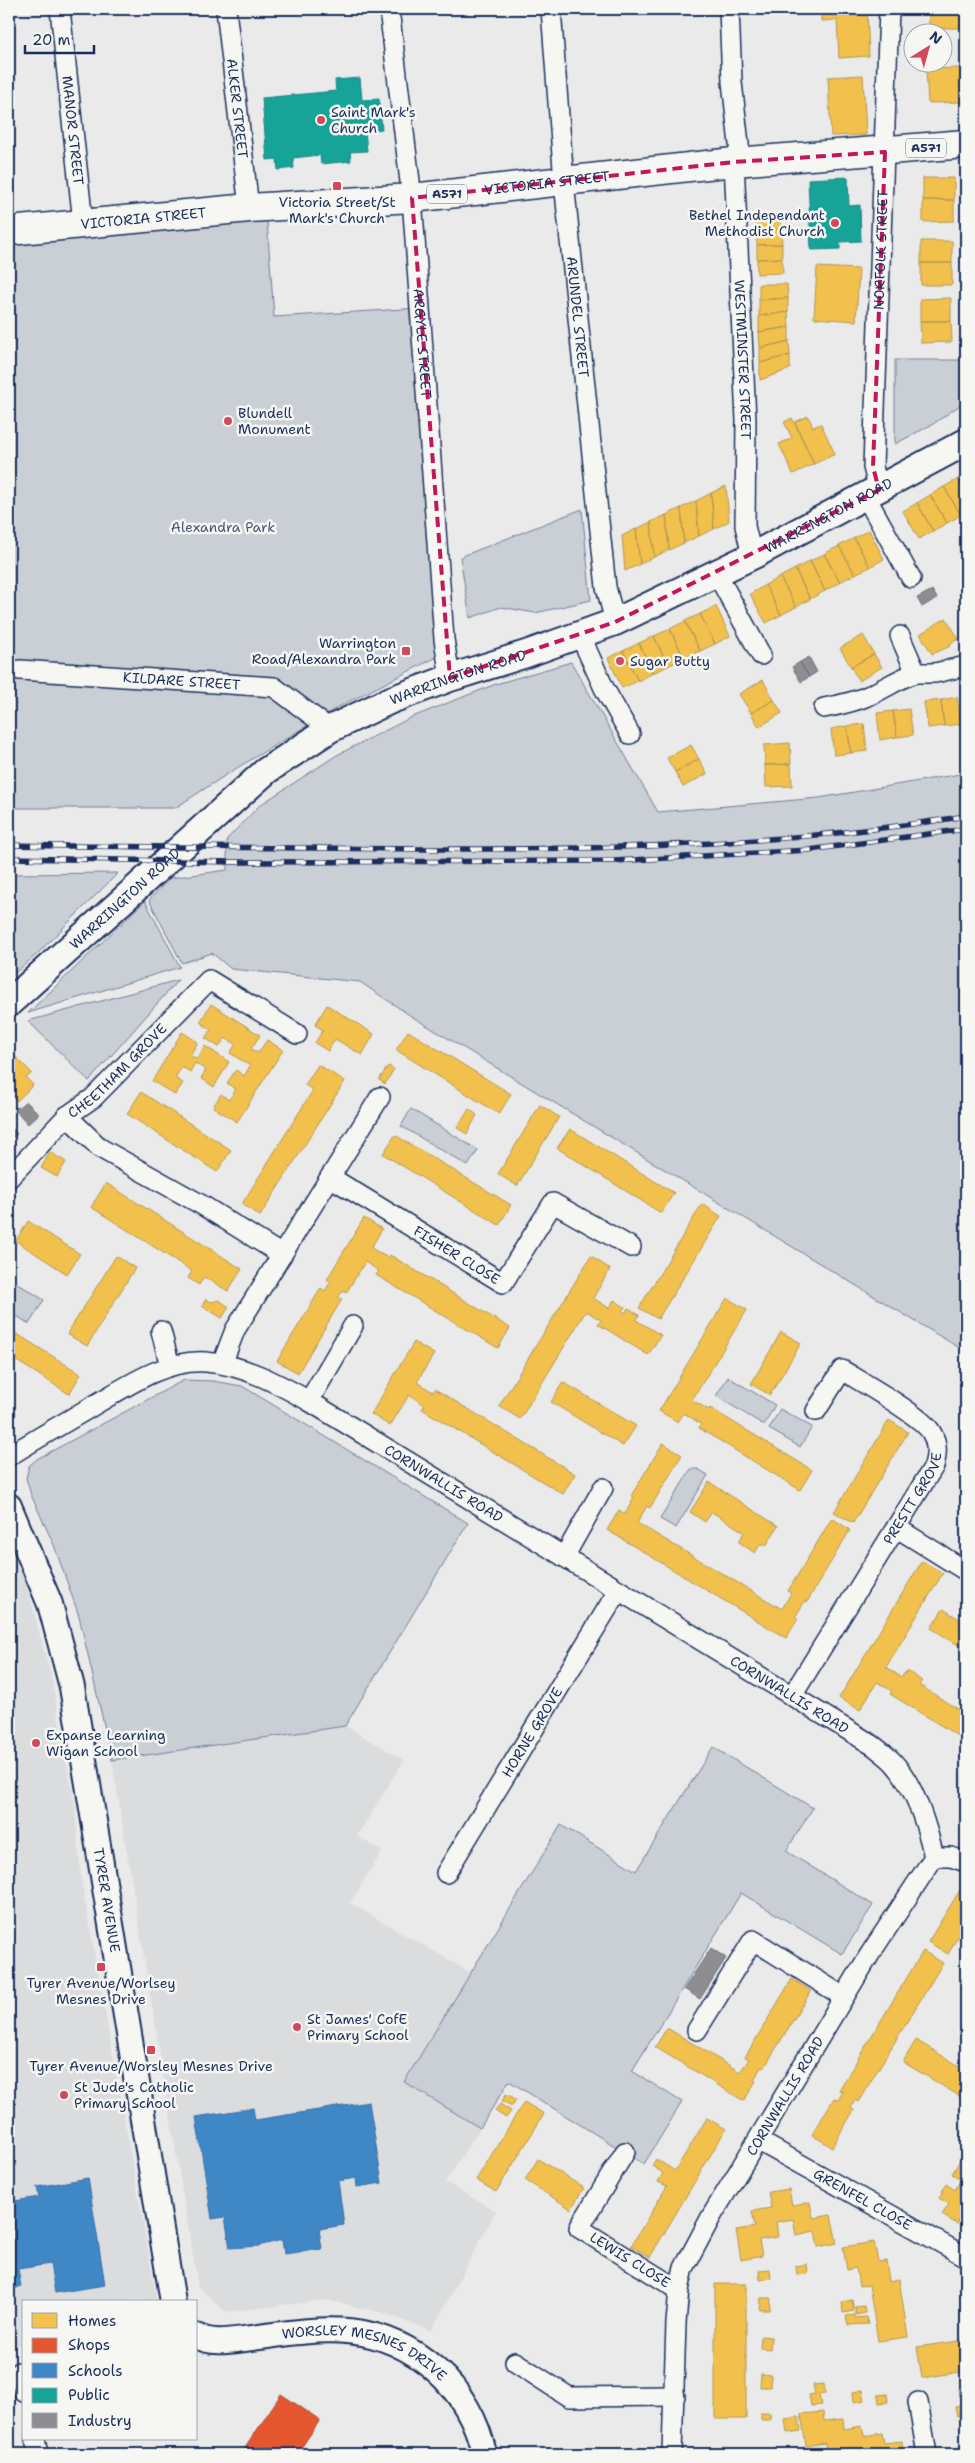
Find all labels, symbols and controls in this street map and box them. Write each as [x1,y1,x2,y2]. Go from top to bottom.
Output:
scale bar [25,22,94,54]
north arrow [902,22,952,72]
text: N [926,27,946,48]
text: 20 m [32,30,71,50]
street label: ALKER STREET [223,57,252,160]
street label: MANOR STREET [58,75,88,186]
place label: Saint Mark's Church [331,103,416,137]
marker: Saint Mark's Church [315,114,327,126]
road number: A571 [906,138,946,158]
street label: VICTORIA STREET [483,167,611,199]
marker: Victoria Street/St Mark's Church [331,180,343,192]
road number: A571 [427,184,467,203]
street label: NORFOLK STREET [869,189,892,310]
place label: Victoria Street/St Mark's Church [278,193,396,227]
street label: VICTORIA STREET [80,203,207,233]
place label: Bethel Independant Methodist Church [689,206,825,240]
marker: Bethel Independant Methodist Church [829,217,841,229]
street label: ARUNDEL STREET [563,255,593,379]
street label: WESTMINSTER STREET [730,279,755,440]
street label: ARGYLE STREET [410,288,436,399]
place label: Blundell Monument [238,404,311,438]
marker: Blundell Monument [222,415,234,427]
street label: WARRINGTON ROAD [761,474,896,557]
park label: Alexandra Park [171,518,275,536]
place label: Warrington Road/Alexandra Park [252,634,396,668]
marker: Warrington Road/Alexandra Park [400,645,412,657]
street label: WARRINGTON ROAD [387,646,528,709]
place label: Sugar Butty [630,652,710,670]
marker: Sugar Butty [614,655,626,667]
street label: KILDARE STREET [122,668,241,694]
street label: WARRINGTON ROAD [66,844,184,953]
street label: CHEETHAM GROVE [64,1019,171,1122]
street label: FISHER CLOSE [410,1222,504,1288]
street label: CORNWALLIS ROAD [381,1440,506,1526]
street label: PRESTT GROVE [879,1451,945,1548]
street label: CORNWALLIS ROAD [727,1651,852,1737]
street label: HORNE GROVE [498,1684,566,1780]
place label: Expanse Learning Wigan School [46,1726,166,1760]
marker: Expanse Learning Wigan School [30,1737,42,1749]
street label: TYRER AVENUE [90,1846,124,1954]
marker: Tyrer Avenue/Worlsey Mesnes Drive [95,1961,107,1973]
place label: Tyrer Avenue/Worlsey Mesnes Drive [26,1974,176,2008]
place label: St James' CofE Primary School [307,2010,409,2044]
marker: St James' CofE Primary School [291,2021,303,2033]
street label: CORNWALLIS ROAD [742,2033,828,2159]
marker: Tyrer Avenue/Worsley Mesnes Drive [145,2044,157,2056]
place label: Tyrer Avenue/Worsley Mesnes Drive [29,2057,273,2075]
place label: St Jude's Catholic Primary School [74,2078,194,2112]
marker: St Jude's Catholic Primary School [58,2089,70,2101]
street label: GRENFEL CLOSE [810,2164,915,2234]
street label: LEWIS CLOSE [587,2228,674,2292]
legend [22,2300,198,2440]
text: Homes [68,2311,116,2331]
street label: WORSLEY MESNES DRIVE [281,2321,451,2385]
text: Shops [68,2335,110,2355]
text: Schools [68,2361,123,2381]
text: Public [68,2385,110,2405]
text: Industry [68,2411,132,2431]

